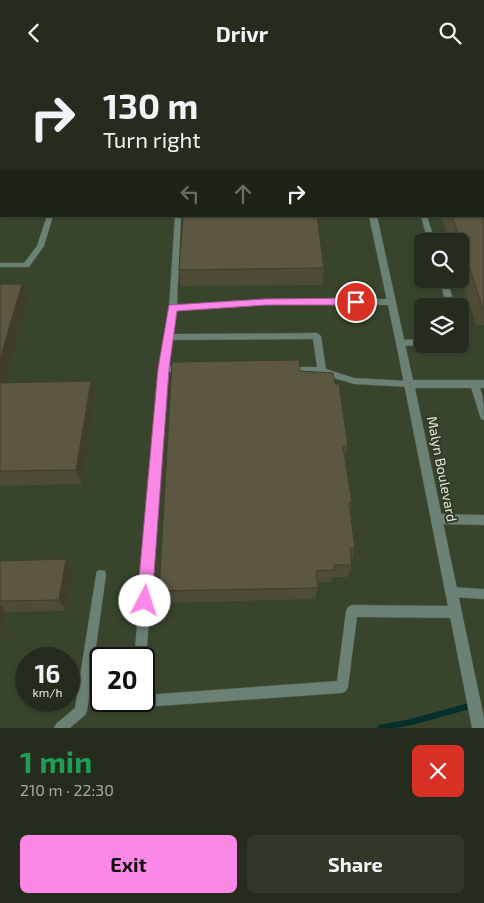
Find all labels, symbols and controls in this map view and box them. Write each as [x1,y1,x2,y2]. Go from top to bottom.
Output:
icon: back [20,19,48,47]
icon: search [436,19,464,47]
text: Drivr [216,20,268,46]
text: 130 m [103,84,198,126]
icon: right [20,85,85,150]
text: Turn right [103,126,201,152]
icon: left [176,180,204,208]
icon: ahead [229,180,257,208]
icon: right [282,180,310,208]
map controls [414,233,469,353]
button: search [414,233,469,288]
pin [335,281,377,323]
icon: arrive [342,288,370,316]
button: layers [414,298,469,353]
street label: Malyn Boulevard [424,415,461,523]
position arrow [118,574,170,626]
speed limit sign: 20 [90,647,155,712]
text: 16 [35,658,60,688]
text: km/h [33,685,62,699]
text: 1 min [20,743,92,779]
button: close [412,745,464,797]
text: 210 m · 22:30 [20,780,114,799]
button: Exit [20,835,237,893]
button: Share [247,835,464,893]

